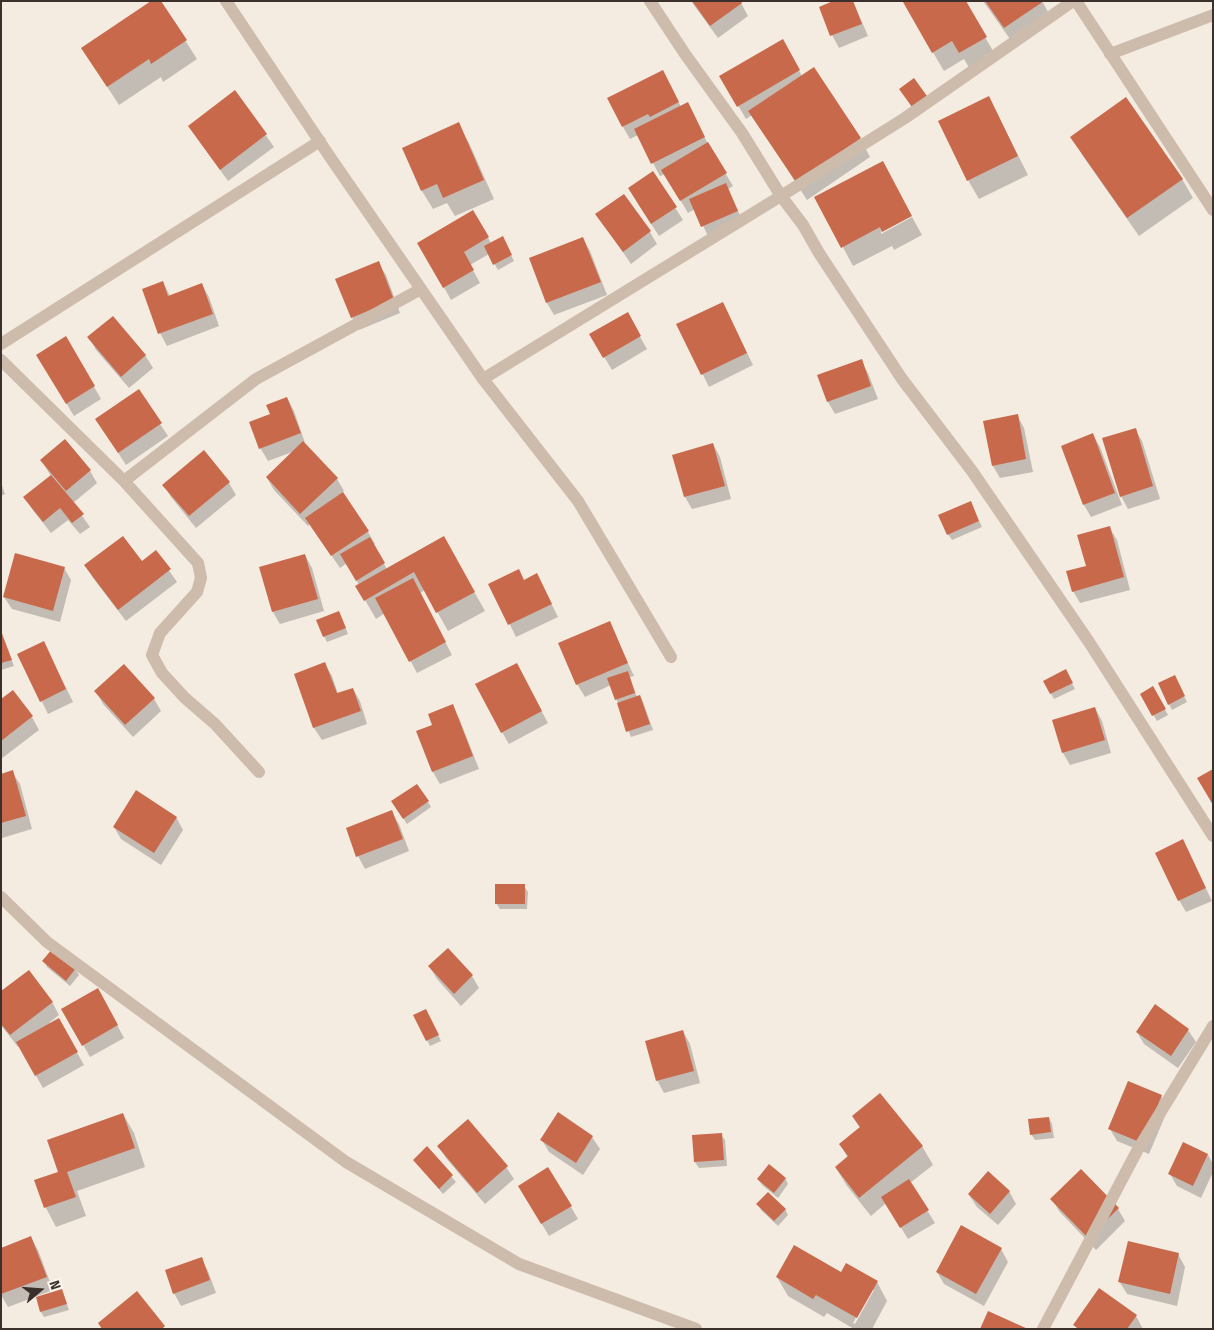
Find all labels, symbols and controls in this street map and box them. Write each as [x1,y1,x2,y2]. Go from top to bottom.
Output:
north arrow [15,1265,65,1315]
text: N [45,1279,64,1292]

